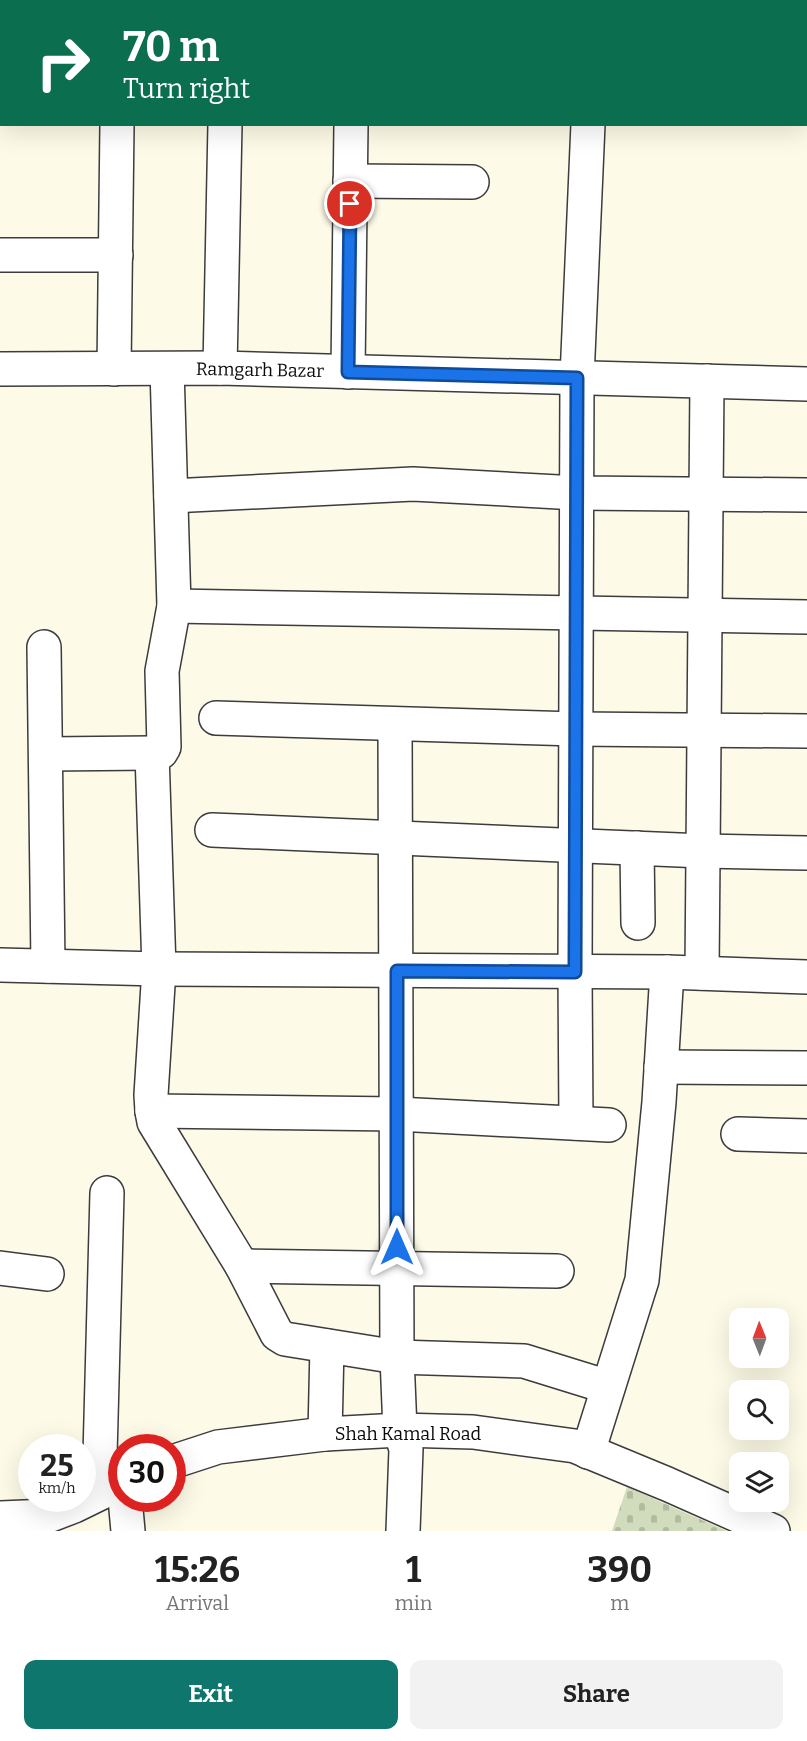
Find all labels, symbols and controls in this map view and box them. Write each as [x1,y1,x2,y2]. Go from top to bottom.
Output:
text: 70 m [123,22,219,72]
icon: right [24,24,102,102]
text: Turn right [123,73,250,105]
pin [324,178,375,229]
icon: arrive [333,187,366,220]
street label: Ramgarh Bazar [196,358,324,382]
position arrow [365,1215,429,1279]
north arrow [729,1308,789,1368]
map controls [729,1308,789,1512]
button: search [729,1380,789,1440]
street label: Shah Kamal Road [335,1423,482,1445]
speed limit sign: 30 [108,1434,186,1512]
text: 25 [40,1448,74,1484]
button: layers [729,1452,789,1512]
text: km/h [38,1479,76,1497]
text: 15:26 [155,1548,240,1592]
text: 1 [406,1548,421,1592]
text: 390 [587,1548,652,1592]
text: Arrival [166,1591,229,1615]
text: min [395,1591,432,1615]
text: m [610,1591,629,1615]
button: Exit [24,1660,398,1729]
button: Share [410,1660,783,1729]

